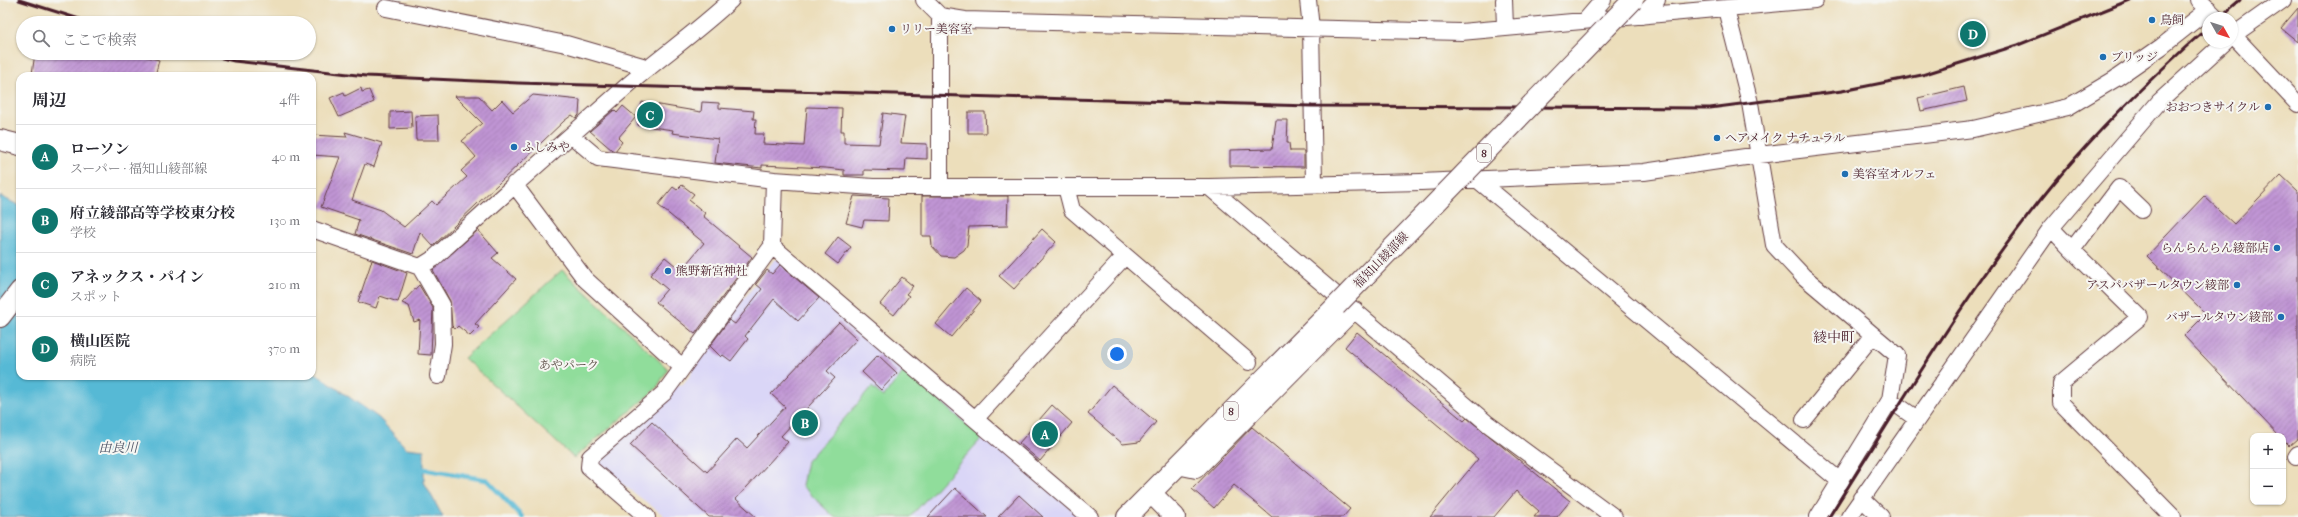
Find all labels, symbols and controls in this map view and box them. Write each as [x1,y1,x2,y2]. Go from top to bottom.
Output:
north arrow [2202,12,2238,48]
place label: 鳥飼 [2160,13,2184,27]
marker: 鳥飼 [2147,15,2157,25]
search box [16,16,316,60]
pin: D [1960,19,1986,49]
place label: リリー美容室 [900,22,972,36]
marker: リリー美容室 [887,24,897,34]
icon: search [30,27,52,49]
text: ここで検索 [62,31,137,49]
place label: ブリッジ [2111,50,2158,64]
marker: ブリッジ [2098,52,2108,62]
text: 周辺 [32,90,66,110]
text: 4件 [279,92,300,107]
pin: C [637,100,663,130]
place label: おおつきサイクル [2166,100,2260,114]
marker: おおつきサイクル [2263,102,2273,112]
place label: ヘアメイク ナチュラル [1725,131,1845,145]
marker: ヘアメイク ナチュラル [1712,133,1722,143]
text: ローソン [70,140,129,158]
place label: ふしみや [522,140,570,154]
marker: ふしみや [509,142,519,152]
road number: 8 [1477,144,1491,162]
text: A [41,149,49,164]
text: 40 m [272,149,300,164]
text: スーパー · 福知山綾部線 [70,161,207,176]
place label: 美容室オルフェ [1853,167,1936,181]
marker: 美容室オルフェ [1840,169,1850,179]
text: 府立綾部高等学校東分校 [70,204,235,222]
text: B [41,213,49,228]
text: 130 m [269,213,300,228]
text: 学校 [70,225,96,240]
street label: 福知山綾部線 [1351,229,1411,291]
place label: らんらんらん綾部店 [2161,241,2269,255]
marker: らんらんらん綾部店 [2272,243,2282,253]
place label: 熊野新宮神社 [676,264,748,278]
marker: 熊野新宮神社 [663,266,673,276]
text: アネックス・パイン [70,268,204,286]
text: C [41,277,49,292]
text: 210 m [268,277,300,292]
place label: アスパバザールタウン綾部 [2086,278,2229,292]
marker: アスパバザールタウン綾部 [2232,280,2242,290]
text: スポット [70,289,122,304]
place label: バザールタウン綾部 [2166,310,2273,324]
marker: バザールタウン綾部 [2276,312,2286,322]
district label: 綾中町 [1813,329,1855,346]
text: 横山医院 [70,332,130,350]
text: D [40,341,50,356]
text: 370 m [268,341,300,356]
your location [1107,344,1127,364]
text: 病院 [70,353,96,368]
park label: あやパーク [539,358,599,372]
road number: 8 [1224,402,1238,420]
pin: B [792,408,818,438]
pin: A [1032,419,1058,449]
map controls [2250,433,2286,505]
button: + [2250,433,2286,469]
water label: 由良川 [98,440,139,455]
button: − [2250,469,2286,505]

